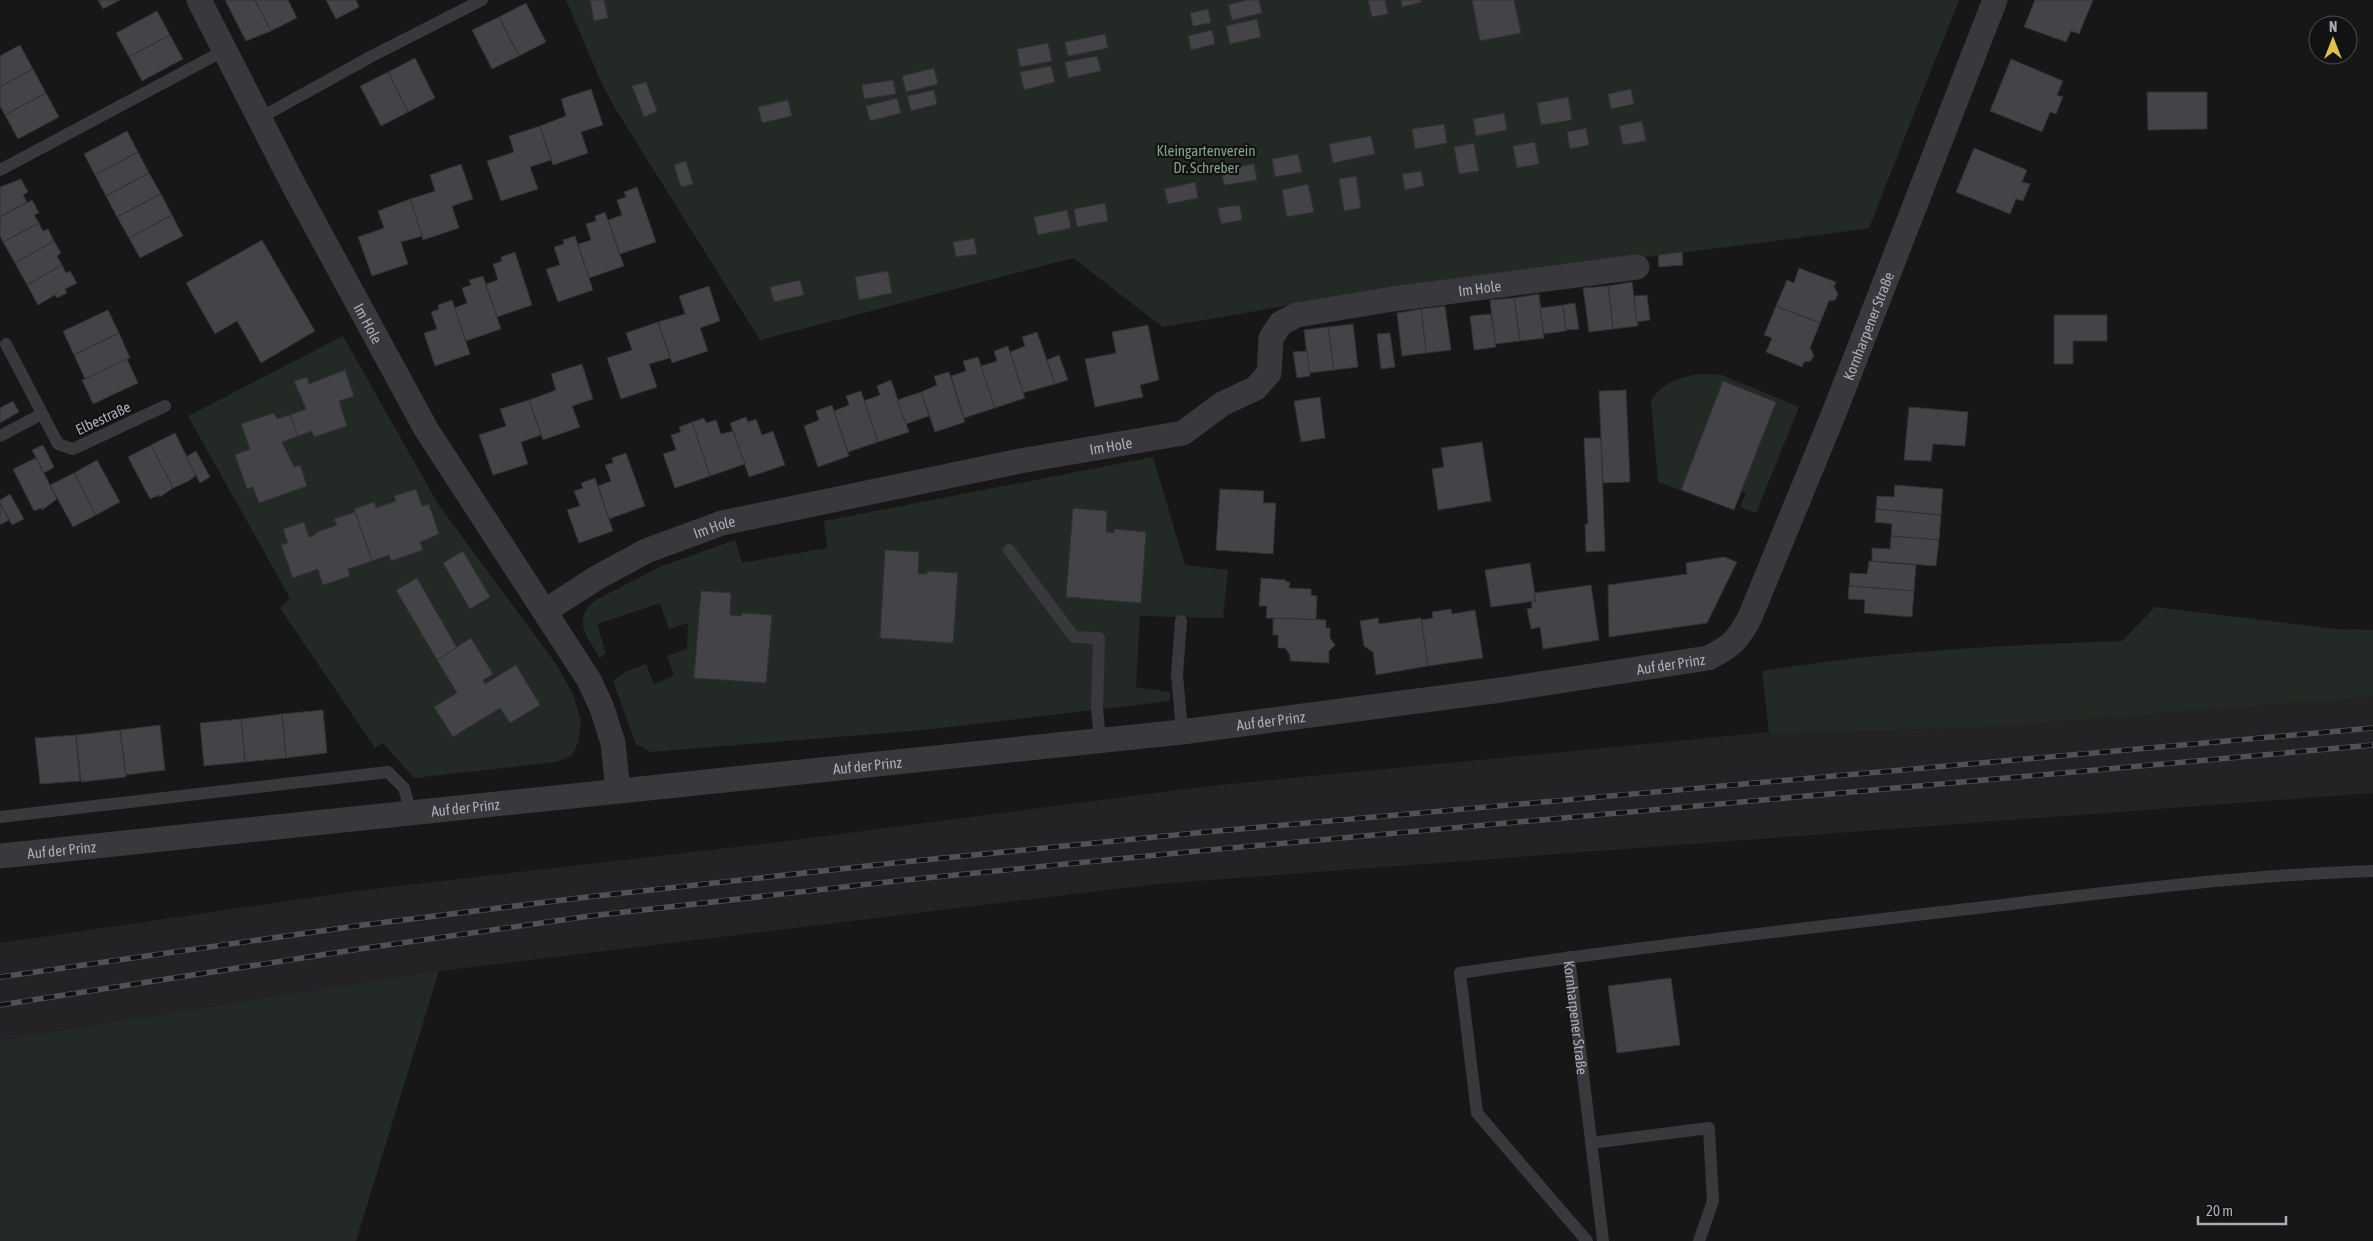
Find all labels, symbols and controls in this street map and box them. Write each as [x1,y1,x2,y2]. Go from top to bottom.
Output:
north arrow [2308,15,2358,65]
text: N [2329,19,2337,35]
park label: Kleingartenverein Dr. Schreber [1156,142,1256,176]
street label: Kornharpener Straße [1839,269,1897,382]
street label: Im Hole [1457,276,1502,299]
street label: Im Hole [351,300,386,346]
street label: Elbestraße [73,398,133,438]
street label: Im Hole [1088,433,1134,457]
street label: Im Hole [691,512,737,541]
street label: Auf der Prinz [1635,650,1707,677]
street label: Auf der Prinz [1235,707,1307,733]
street label: Auf der Prinz [832,753,903,777]
street label: Auf der Prinz [430,795,501,819]
street label: Auf der Prinz [26,837,98,862]
street label: Kornharpener Straße [1561,960,1592,1076]
scale bar [2198,1194,2286,1226]
text: 20 m [2206,1202,2233,1219]

